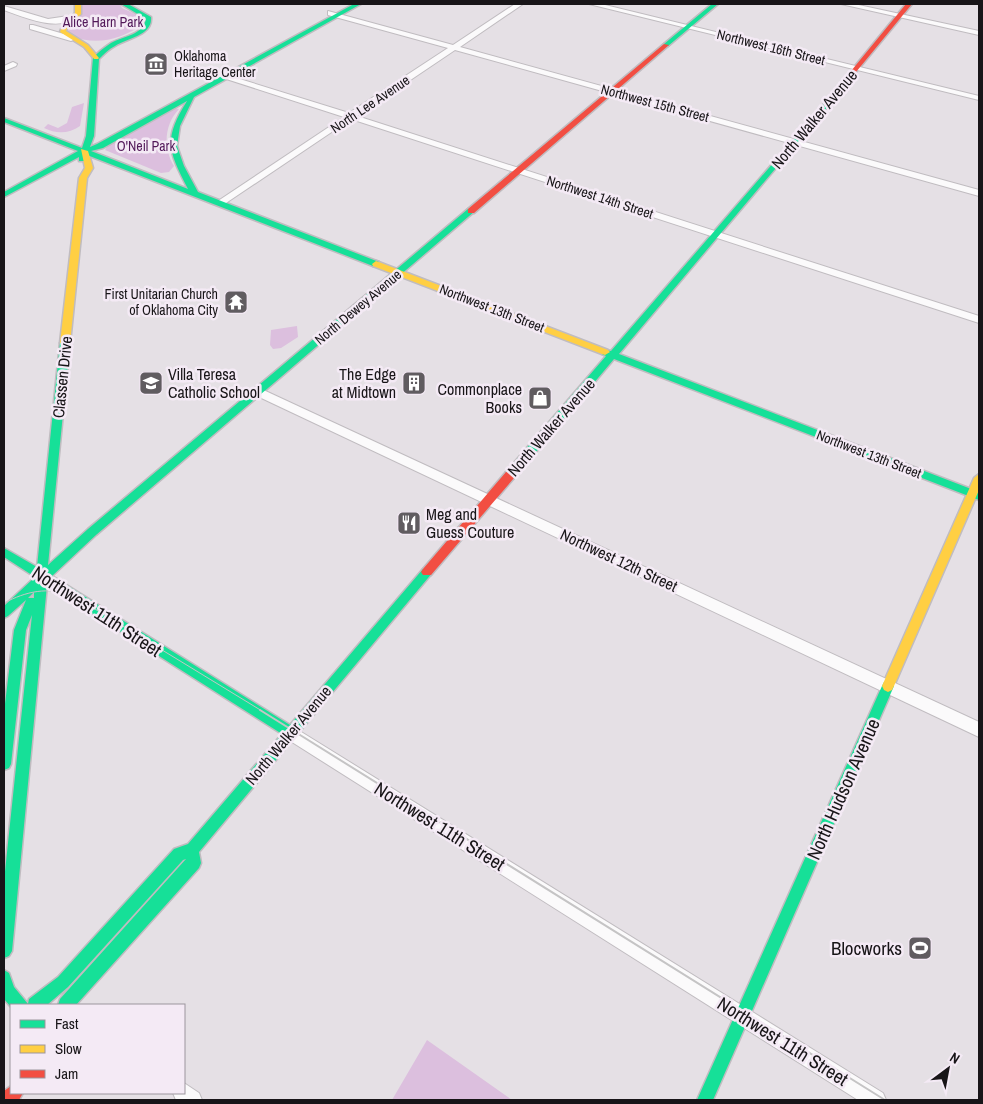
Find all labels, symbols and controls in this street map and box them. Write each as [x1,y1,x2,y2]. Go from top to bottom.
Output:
park label: Alice Harn Park [62,13,143,31]
street label: Northwest 16th Street [715,25,827,69]
place label: Oklahoma Heritage Center [174,47,256,81]
museum icon: Oklahoma Heritage Center [143,51,169,77]
street label: North Walker Avenue [766,65,862,173]
street label: North Lee Avenue [327,71,413,137]
street label: Northwest 15th Street [599,80,711,126]
park label: O'Neil Park [117,137,175,155]
street label: Northwest 14th Street [544,171,656,223]
street label: North Dewey Avenue [311,266,405,348]
street label: Northwest 13th Street [437,280,547,336]
place label: First Unitarian Church of Oklahoma City [104,285,218,319]
temple icon: First Unitarian Church of Oklahoma City [223,289,249,315]
street label: Classen Drive [47,335,77,419]
place label: Villa Teresa Catholic School [168,363,260,403]
place label: The Edge at Midtown [332,363,396,403]
school or university icon: Villa Teresa Catholic School [138,370,164,396]
building icon: The Edge at Midtown [401,370,427,396]
street label: North Walker Avenue [502,373,600,481]
place label: Commonplace Books [437,378,522,418]
shop icon: Commonplace Books [527,385,553,411]
street label: Northwest 13th Street [814,426,924,482]
place label: Meg and Guess Couture [426,503,514,543]
restaurant icon: Meg and Guess Couture [396,510,422,536]
street label: Northwest 12th Street [557,523,681,597]
street label: Northwest 11th Street [27,559,167,663]
street label: North Walker Avenue [240,681,336,789]
street label: North Hudson Avenue [800,714,886,864]
street label: Northwest 11th Street [370,775,511,877]
place label: Blocworks [831,935,902,961]
sports icon: Blocworks [907,935,933,961]
street label: Northwest 11th Street [713,990,854,1092]
legend [10,1004,185,1094]
text: Fast [55,1013,79,1034]
text: Slow [55,1038,82,1059]
north arrow [923,1044,973,1094]
text: N [947,1048,963,1068]
text: Jam [55,1063,78,1084]

